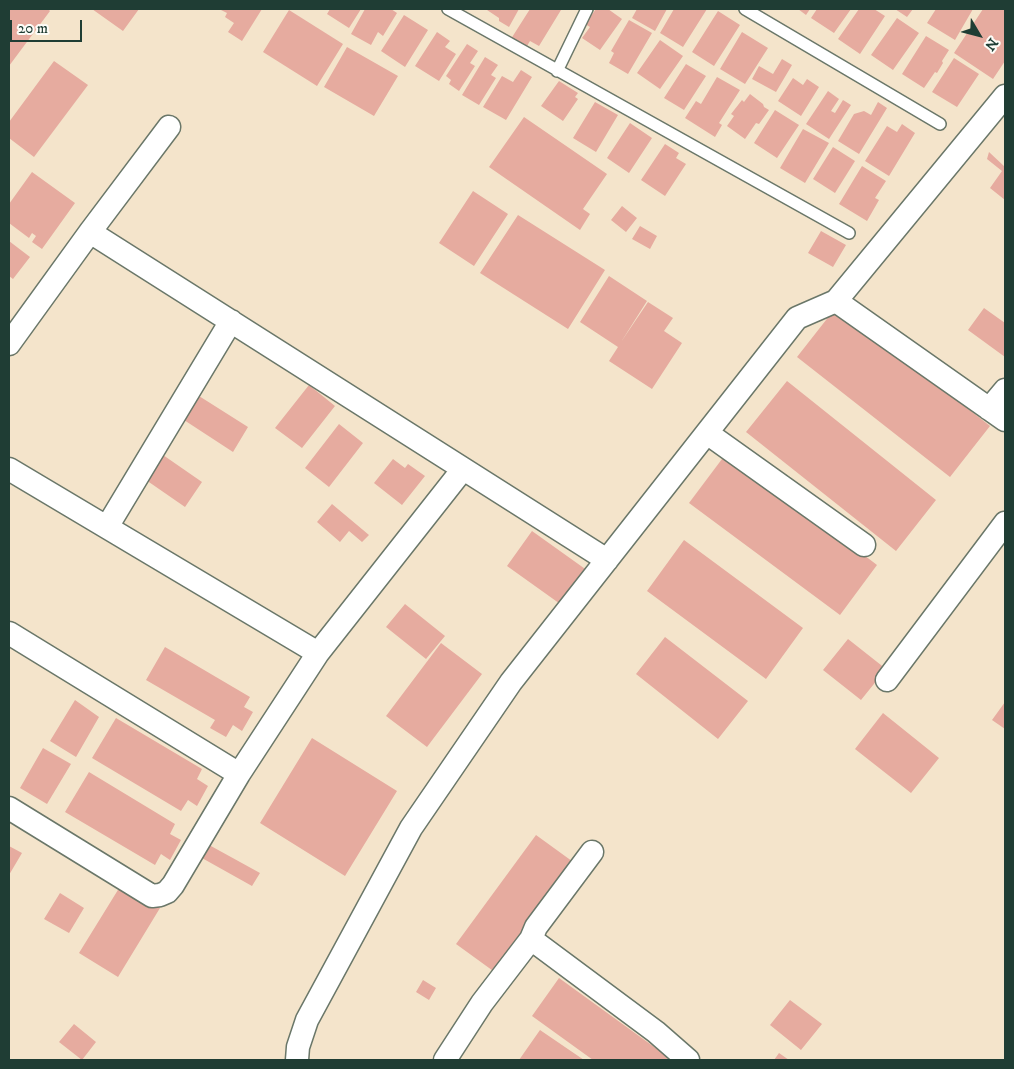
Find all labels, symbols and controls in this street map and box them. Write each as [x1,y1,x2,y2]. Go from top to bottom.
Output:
scale bar [12,10,85,42]
north arrow [954,10,1004,60]
text: 20 m [18,19,48,38]
text: N [980,34,1002,54]

